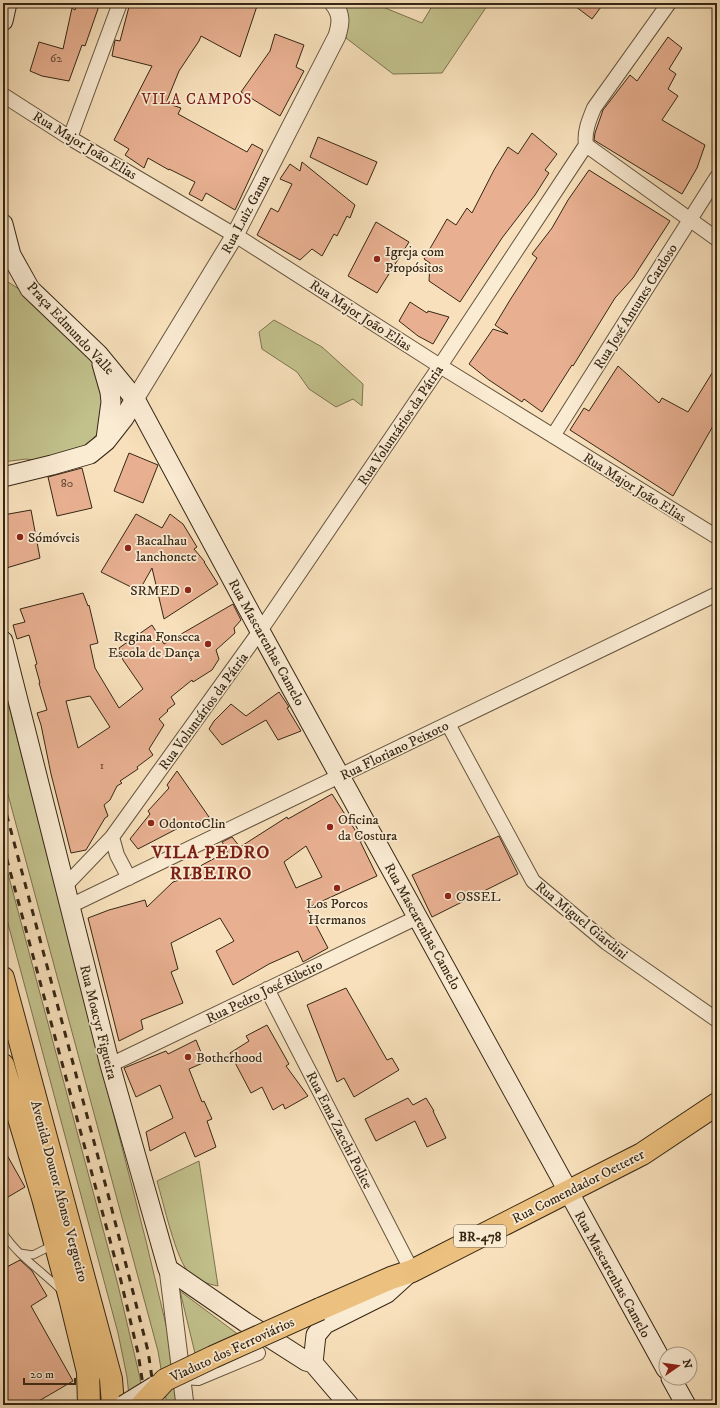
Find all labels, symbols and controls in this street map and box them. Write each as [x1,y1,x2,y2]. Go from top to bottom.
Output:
house number: 62 [50,51,62,66]
district label: VILA CAMPOS [141,90,252,109]
street label: Rua Major João Elias [29,108,140,184]
street label: Rua Luiz Gama [218,172,274,257]
street label: Rua José Antunes Cardoso [590,240,682,373]
place label: Igreja com Propósitos [385,243,445,277]
marker: Igreja com Propósitos [372,254,382,264]
street label: Rua Major João Elias [306,276,415,356]
street label: Praça Edmundo Valle [23,278,118,379]
street label: Rua Voluntários da Pátria [354,362,448,489]
street label: Rua Major João Elias [580,449,690,527]
house number: 80 [61,476,73,491]
place label: Sómóveis [28,529,80,547]
marker: Sómóveis [15,532,25,542]
place label: Bacalhau lanchonete [136,532,197,566]
marker: Bacalhau lanchonete [123,543,133,553]
street label: Rua Mascarenhas Camelo [224,576,309,709]
place label: SRMED [130,582,180,600]
marker: SRMED [183,585,193,595]
place label: Regina Fonseca Escola de Dança [108,628,200,662]
marker: Regina Fonseca Escola de Dança [203,639,213,649]
street label: Rua Voluntários da Pátria [155,649,253,774]
street label: Rua Floriano Peixoto [337,717,452,785]
house number: 1 [100,758,104,773]
place label: Oficina da Costura [338,811,397,845]
place label: OdontoClin [159,815,226,833]
marker: OdontoClin [146,818,156,828]
marker: Oficina da Costura [325,822,335,832]
district label: VILA PEDRO RIBEIRO [151,842,270,885]
street label: Rua Mascarenhas Camelo [380,860,465,993]
street label: Rua Miguel Giardini [531,878,632,964]
marker: Los Porcos Hermanos [332,883,342,893]
place label: OSSEL [456,888,501,906]
marker: OSSEL [443,891,453,901]
place label: Los Porcos Hermanos [306,895,368,929]
street label: Rua Pedro José Ribeiro [203,956,326,1028]
street label: Rua Moacyr Figueira [75,963,121,1082]
place label: Botherhood [196,1049,262,1067]
marker: Botherhood [183,1052,193,1062]
street label: Rua Ema Zacchi Police [302,1069,377,1192]
street label: Avenida Doutor Afonso Vergueiro [26,1099,92,1284]
street label: Rua Comendador Oetterer [509,1145,648,1228]
street label: Rua Mascarenhas Camelo [570,1208,655,1341]
road number: BR-478 [454,1225,506,1247]
street label: Viaduto dos Ferroviários [166,1313,298,1387]
north arrow [658,1346,698,1386]
text: N [679,1358,695,1370]
scale bar [24,1360,75,1386]
text: 20 m [30,1367,54,1382]

